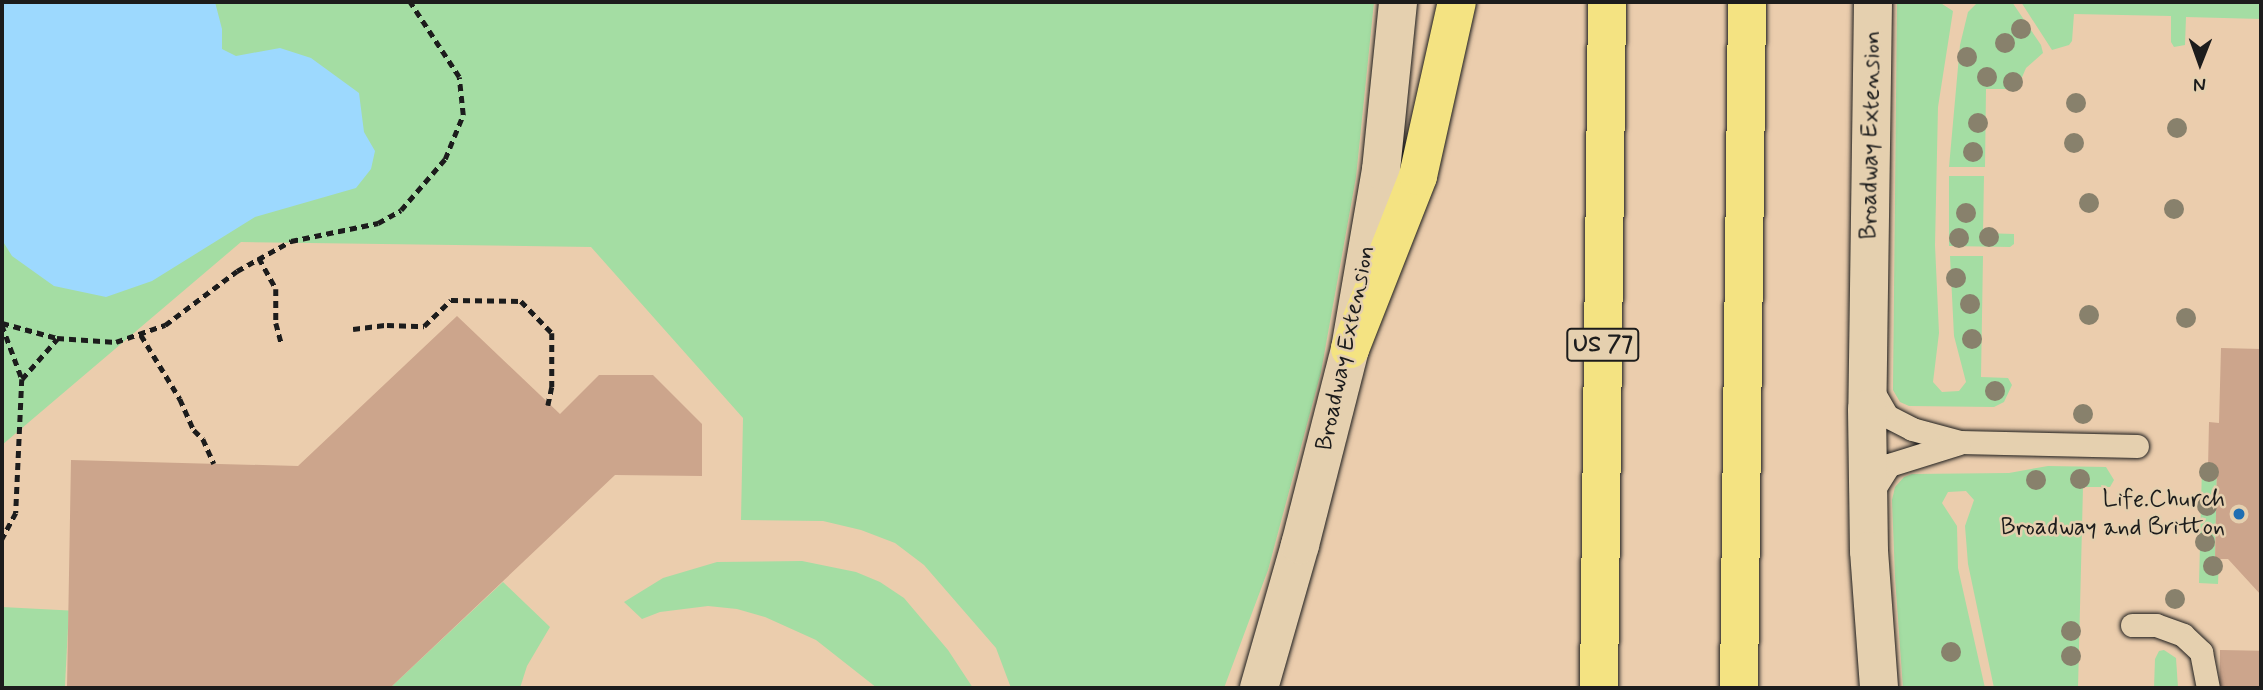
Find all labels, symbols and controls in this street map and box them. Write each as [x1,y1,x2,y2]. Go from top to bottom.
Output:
north arrow [2165,28,2235,98]
street label: Broadway Extension [1855,30,1887,240]
text: N [2193,72,2206,97]
street label: Broadway Extension [1310,243,1382,453]
road number: US 77 [1566,326,1640,364]
place label: Life.Church Broadway and Britton [2003,486,2225,542]
marker: Life.Church Broadway and Britton [2231,506,2247,522]

